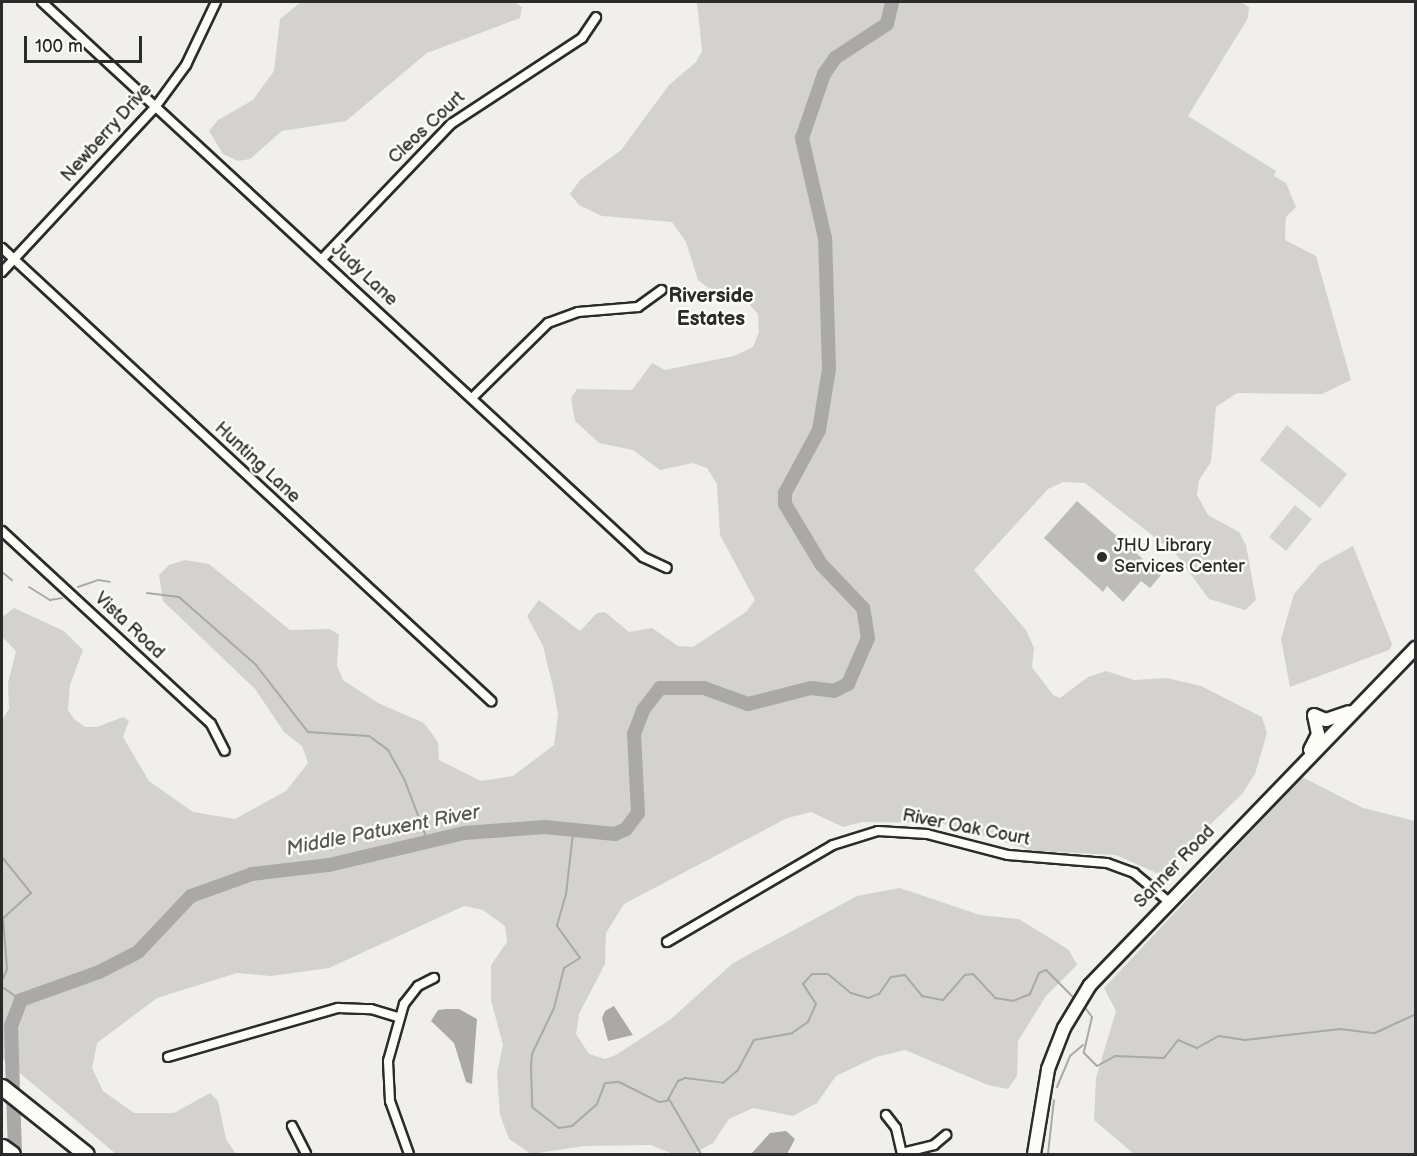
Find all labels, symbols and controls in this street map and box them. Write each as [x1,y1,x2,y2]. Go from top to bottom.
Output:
scale bar [27,24,146,62]
text: 100 m [35,36,83,57]
street label: Newberry Drive [57,79,157,187]
street label: Cleos Court [384,87,470,169]
street label: Judy Lane [326,239,402,311]
district label: Riverside Estates [668,284,754,331]
street label: Hunting Lane [210,418,304,508]
place label: JHU Library Services Center [1114,536,1245,578]
marker: JHU Library Services Center [1095,550,1109,564]
street label: Vista Road [90,588,168,664]
water label: Middle Patuxent River [284,800,482,862]
street label: River Oak Court [900,805,1032,851]
street label: Sanner Road [1130,821,1220,913]

